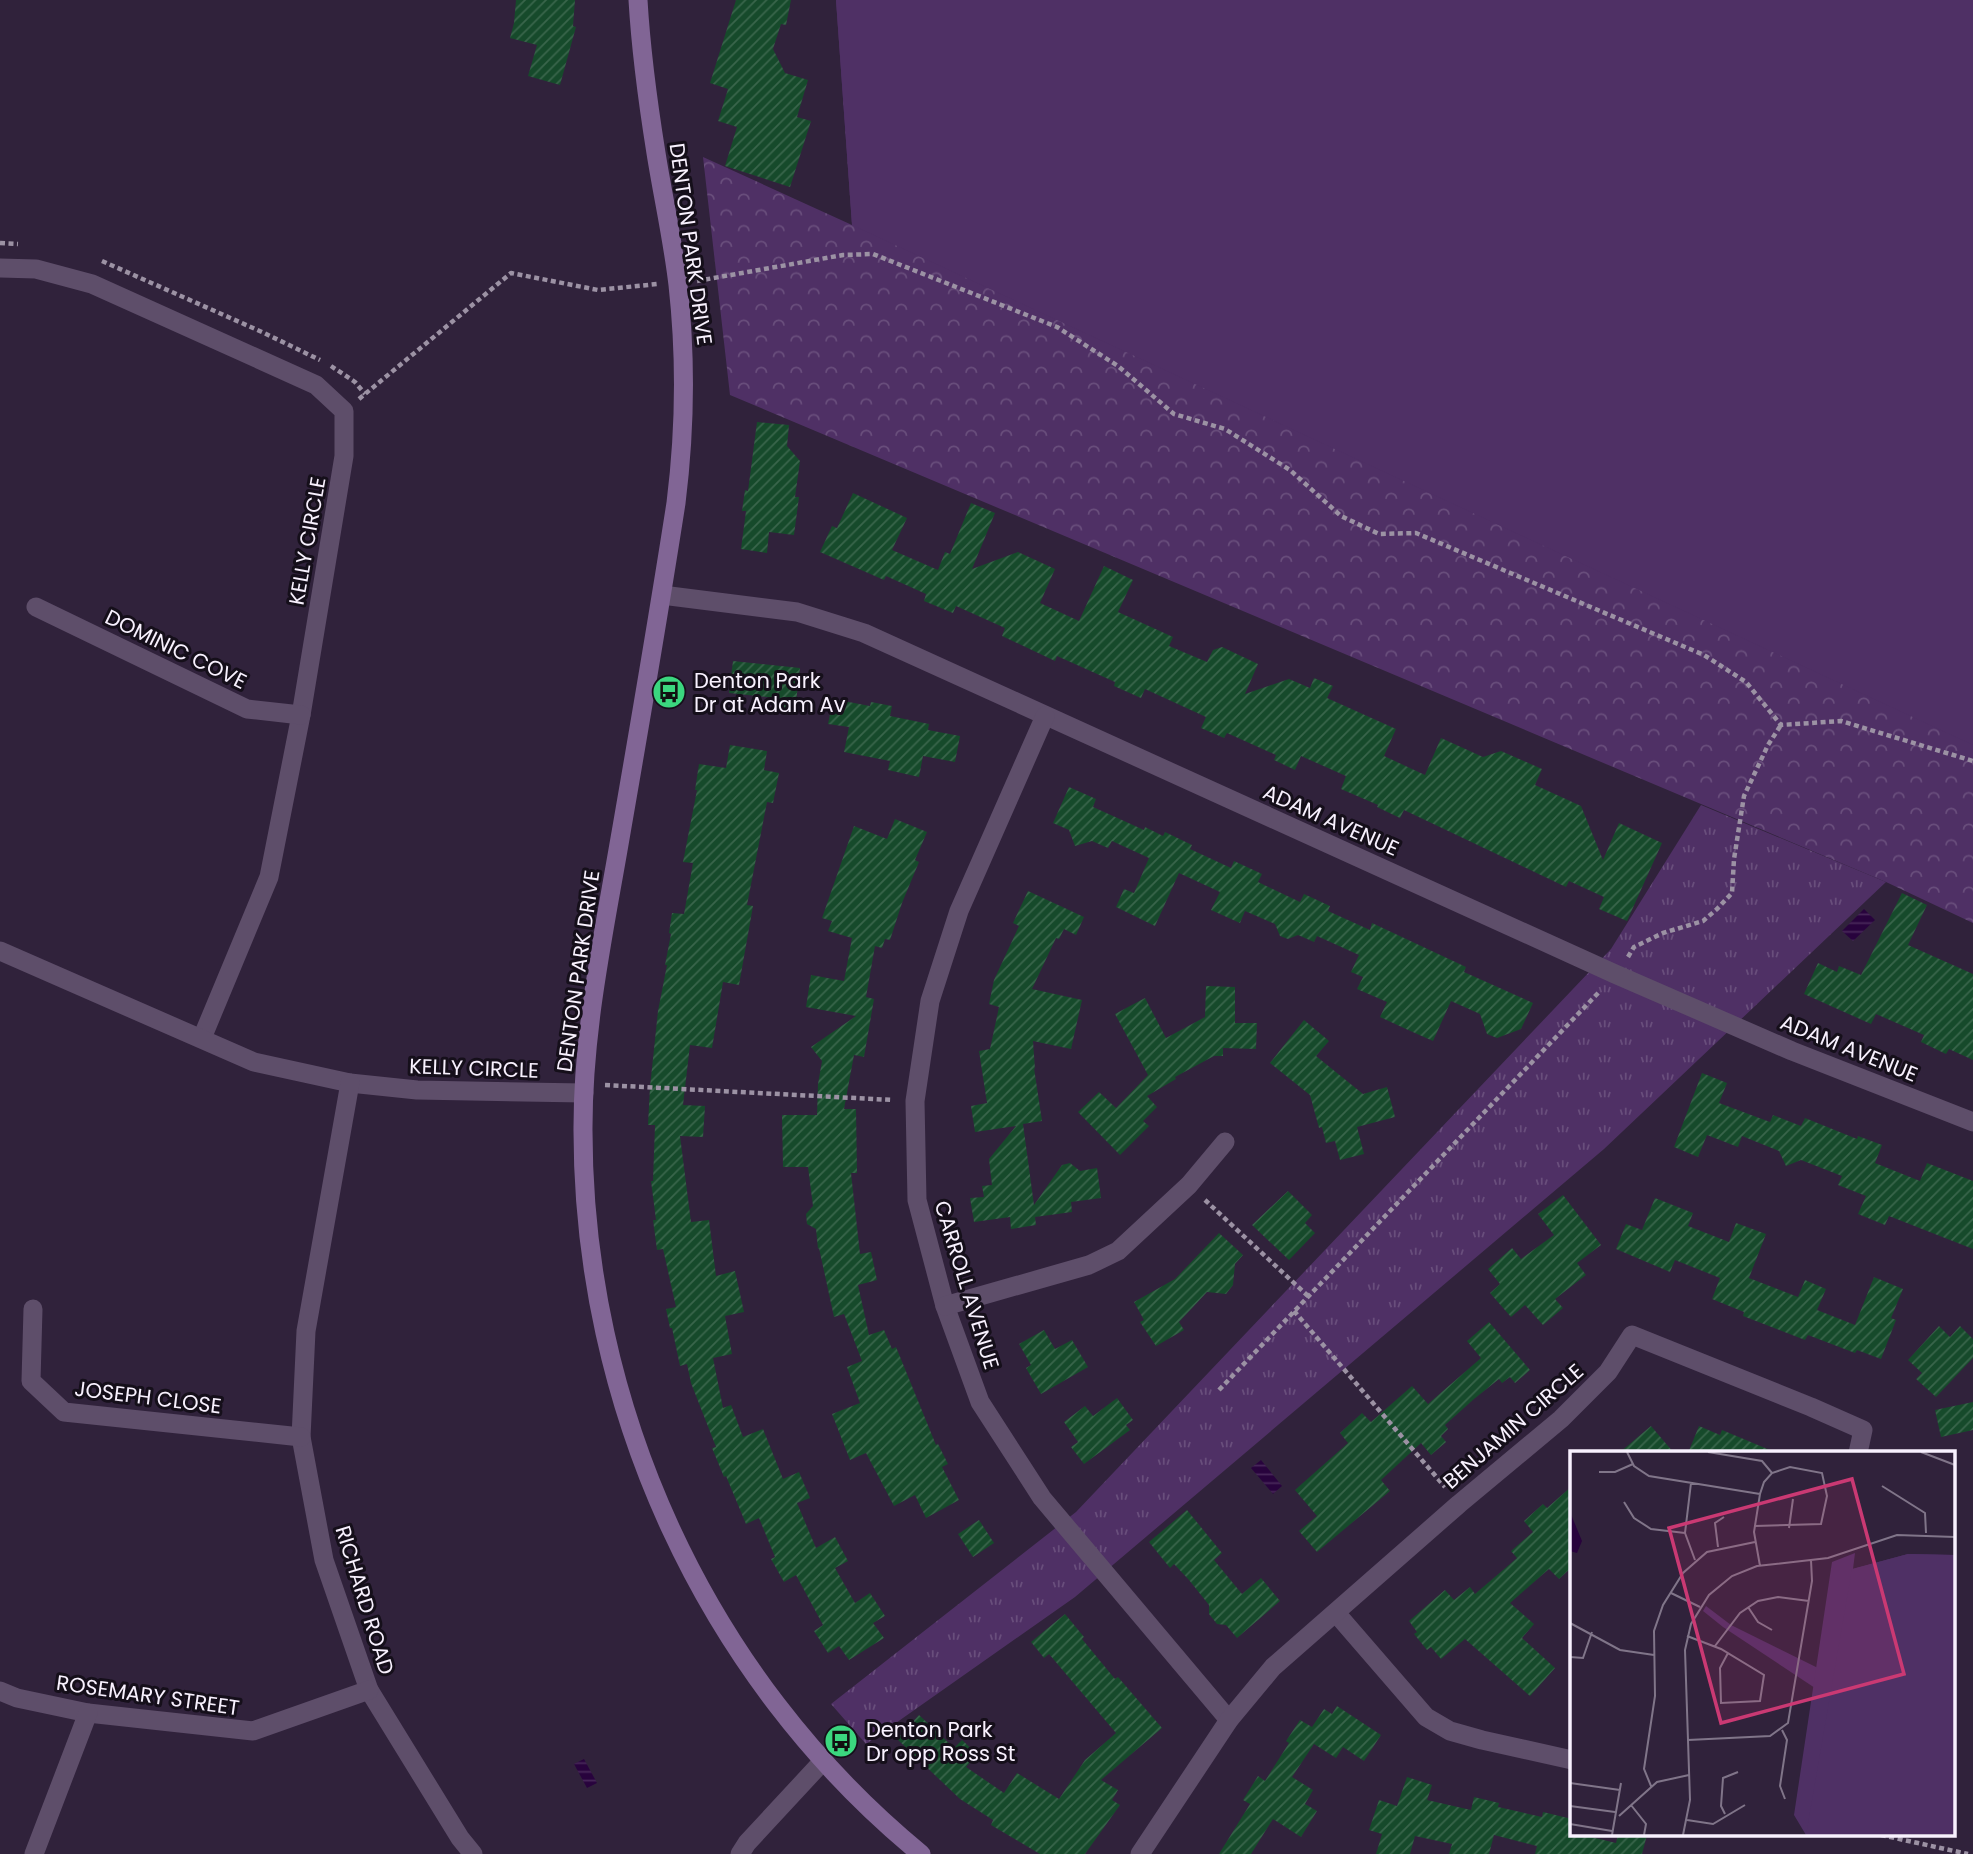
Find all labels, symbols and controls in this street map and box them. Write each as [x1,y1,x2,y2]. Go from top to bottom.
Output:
street label: DENTON PARK DRIVE [662,141,720,347]
street label: KELLY CIRCLE [281,475,333,607]
street label: DOMINIC COVE [100,602,252,696]
place label: Denton Park Dr at Adam Av [694,666,846,719]
bus stop icon: Denton Park Dr at Adam Av [650,673,688,711]
street label: ADAM AVENUE [1259,777,1403,863]
street label: DENTON PARK DRIVE [549,868,607,1074]
street label: ADAM AVENUE [1776,1007,1922,1089]
street label: KELLY CIRCLE [409,1051,539,1085]
street label: CARROLL AVENUE [928,1197,1006,1373]
street label: BENJAMIN CIRCLE [1437,1357,1589,1495]
street label: JOSEPH CLOSE [73,1374,223,1420]
inset map [1570,1451,1955,1836]
street label: RICHARD ROAD [329,1522,401,1678]
street label: ROSEMARY STREET [55,1668,241,1722]
place label: Denton Park Dr opp Ross St [866,1715,1015,1768]
bus stop icon: Denton Park Dr opp Ross St [822,1722,860,1760]

